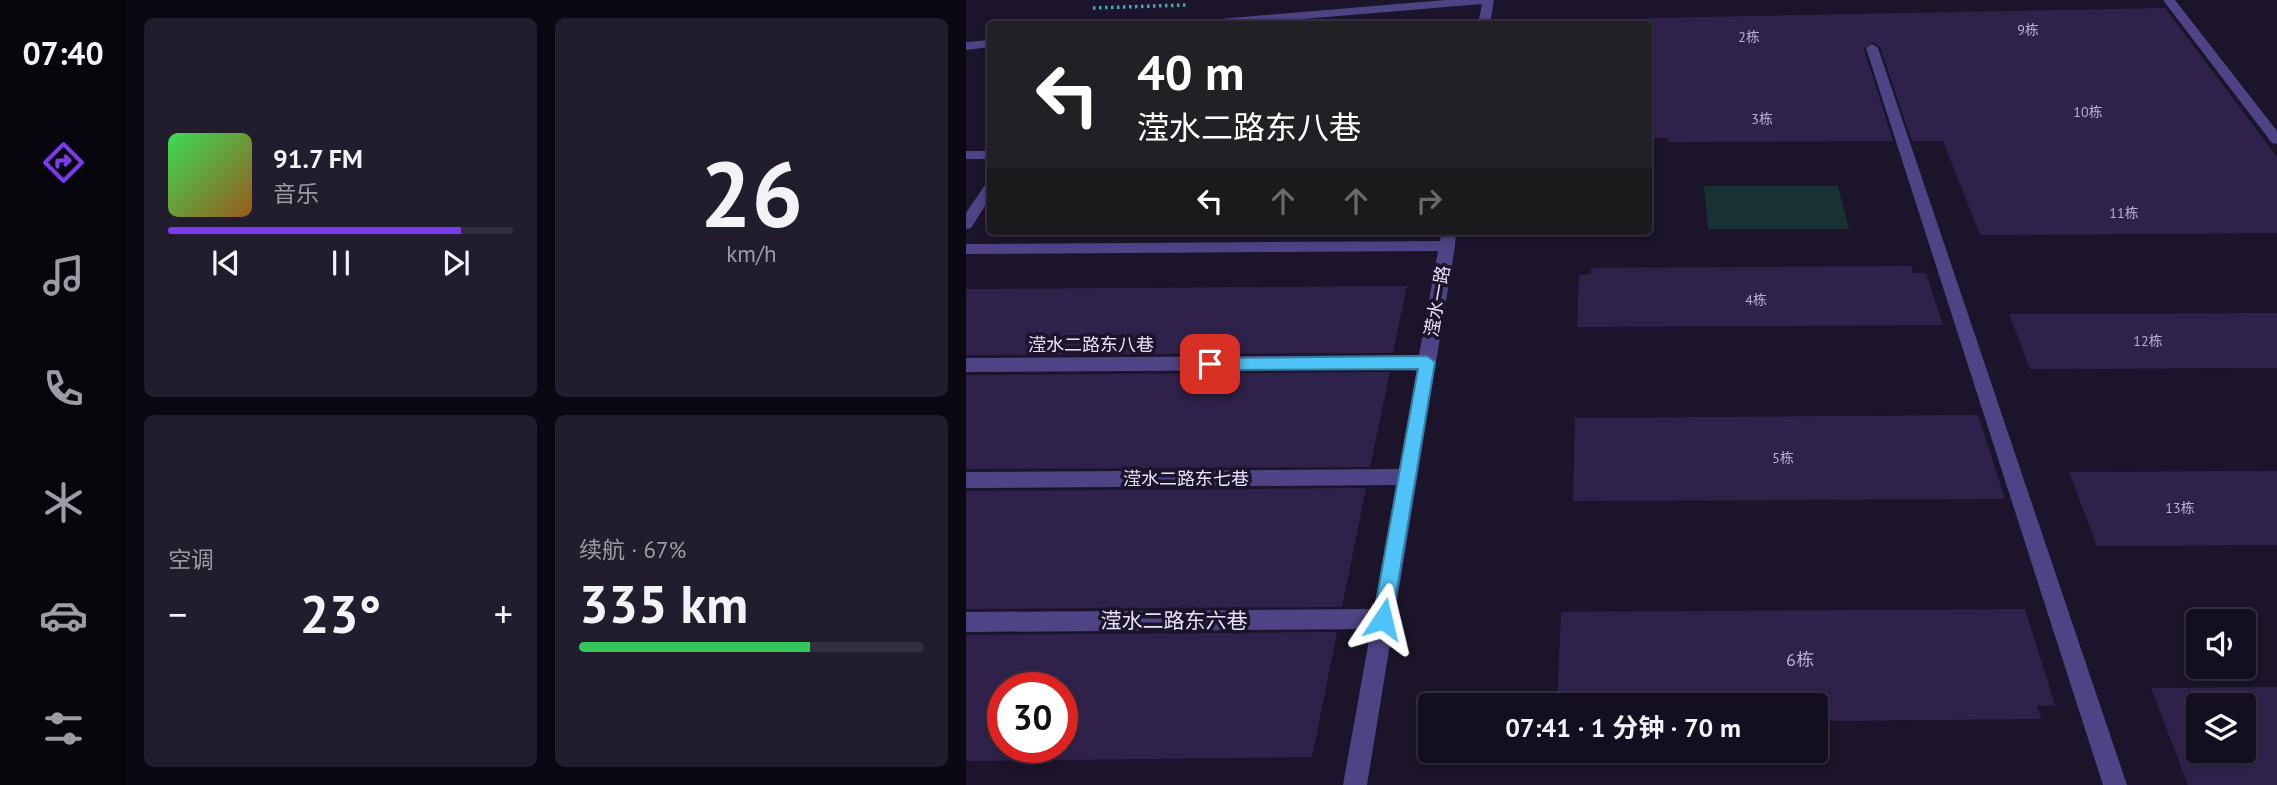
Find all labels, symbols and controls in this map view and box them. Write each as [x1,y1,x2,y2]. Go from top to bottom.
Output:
house number: 9栋 [2017,21,2039,39]
house number: 2栋 [1738,28,1760,46]
text: 07:40 [22,32,104,74]
text: 40 m [1137,40,1244,104]
icon: left [1022,49,1113,140]
house number: 10栋 [2073,103,2103,121]
text: 滢水二路东八巷 [1137,106,1361,148]
house number: 3栋 [1751,110,1773,128]
text: 26 [700,134,803,252]
icon: directions [39,138,88,187]
text: 91.7 FM [273,142,363,175]
text: 音乐 [273,179,319,208]
icon: left [1191,182,1229,220]
icon: ahead [1264,182,1302,220]
icon: ahead [1337,182,1375,220]
icon: right [1410,182,1448,220]
house number: 11栋 [2109,204,2139,222]
text: km/h [726,239,777,268]
icon: previous [207,244,245,282]
icon: pause [322,244,360,282]
icon: next [437,244,475,282]
icon: music [39,251,88,300]
street label: 滢水一路 [1419,264,1455,338]
house number: 4栋 [1745,291,1767,309]
house number: 12栋 [2133,332,2163,350]
street label: 滢水二路东八巷 [1028,333,1154,356]
pin [1180,334,1240,394]
icon: arrive [1191,345,1229,383]
icon: phone [39,364,88,413]
house number: 5栋 [1772,449,1794,467]
street label: 滢水二路东七巷 [1123,467,1249,490]
icon: climate [39,478,88,527]
house number: 13栋 [2165,499,2195,517]
text: 续航 · 67% [579,535,686,564]
text: 空调 [168,545,214,574]
text: 335 km [579,570,748,637]
text: 23° [300,580,381,647]
position arrow [1346,582,1420,656]
text: − [168,589,187,638]
text: + [494,589,513,638]
icon: car [39,591,88,640]
street label: 滢水二路东六巷 [1101,607,1248,634]
map controls [2186,609,2256,763]
button: sound [2186,609,2256,679]
house number: 6栋 [1786,648,1814,671]
speed limit sign: 30 [987,672,1078,763]
button: layers [2186,693,2256,763]
icon: filters [39,704,88,753]
text: 07:41 · 1 分钟 · 70 m [1505,711,1741,744]

